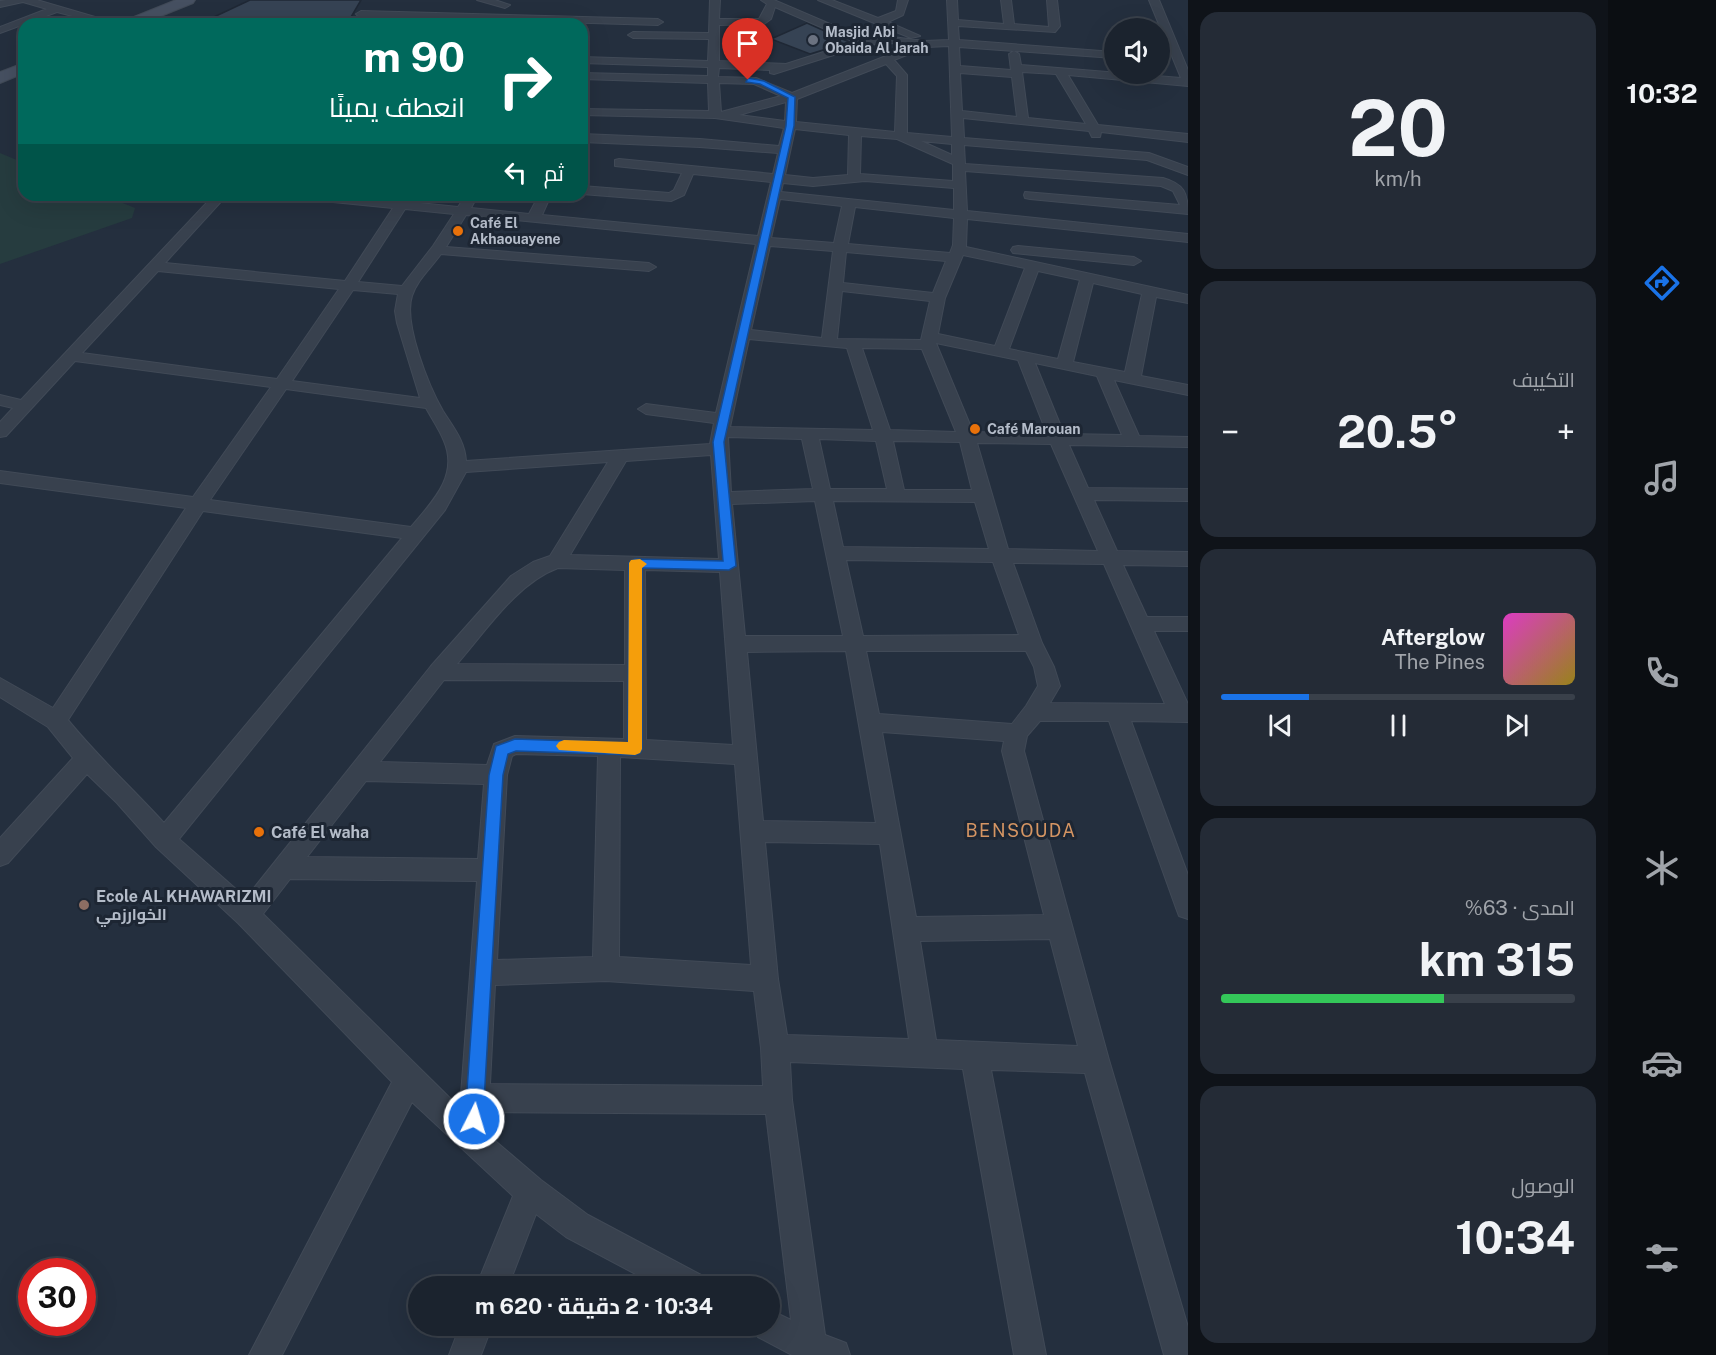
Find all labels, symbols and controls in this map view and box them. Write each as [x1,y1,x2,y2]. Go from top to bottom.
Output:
pin [722,18,773,80]
map controls [1104,18,1170,84]
button: sound [1104,18,1170,84]
place label: Masjid Abi Obaida Al Jarah [825,24,929,56]
icon: arrive [731,27,764,60]
text: 90 m [363,32,465,81]
marker: Masjid Abi Obaida Al Jarah [806,33,820,47]
icon: right [486,42,564,120]
text: 10:32 [1626,77,1698,109]
text: 20 [1348,82,1448,174]
text: انعطف يمينًا [329,91,465,123]
icon: left [499,156,532,189]
text: ثم [544,160,564,186]
text: km/h [1374,167,1422,191]
place label: Café El Akhaouayene [470,215,561,247]
marker: Café El Akhaouayene [451,224,465,238]
icon: directions [1641,262,1683,304]
text: التكييف [1512,368,1575,392]
text: 20.5° [1337,405,1459,458]
text: − [1221,413,1239,451]
text: + [1557,413,1575,451]
place label: Café Marouan [987,421,1080,437]
marker: Café Marouan [968,422,982,436]
icon: music [1641,457,1683,499]
text: Afterglow [1381,624,1485,650]
text: The Pines [1395,650,1485,674]
icon: phone [1641,652,1683,694]
icon: previous [1264,709,1297,742]
icon: pause [1382,709,1415,742]
icon: next [1500,709,1533,742]
district label: BENSOUDA [965,820,1077,841]
place label: Café El waha [271,823,369,842]
marker: Café El waha [252,825,266,839]
icon: climate [1641,847,1683,889]
place label: Ecole AL KHAWARIZMI الخوارزمي [96,887,271,927]
text: المدى · 63% [1465,896,1575,920]
marker: Ecole AL KHAWARIZMI الخوارزمي [77,898,91,912]
text: 315 km [1419,933,1575,986]
icon: car [1641,1042,1683,1084]
position arrow [442,1087,506,1151]
text: الوصول [1511,1174,1575,1198]
text: 10:34 [1455,1211,1575,1264]
icon: filters [1641,1237,1683,1279]
speed limit sign: 30 [18,1258,96,1336]
text: 10:34 · 2 دقيقة · 620 m [475,1293,713,1319]

